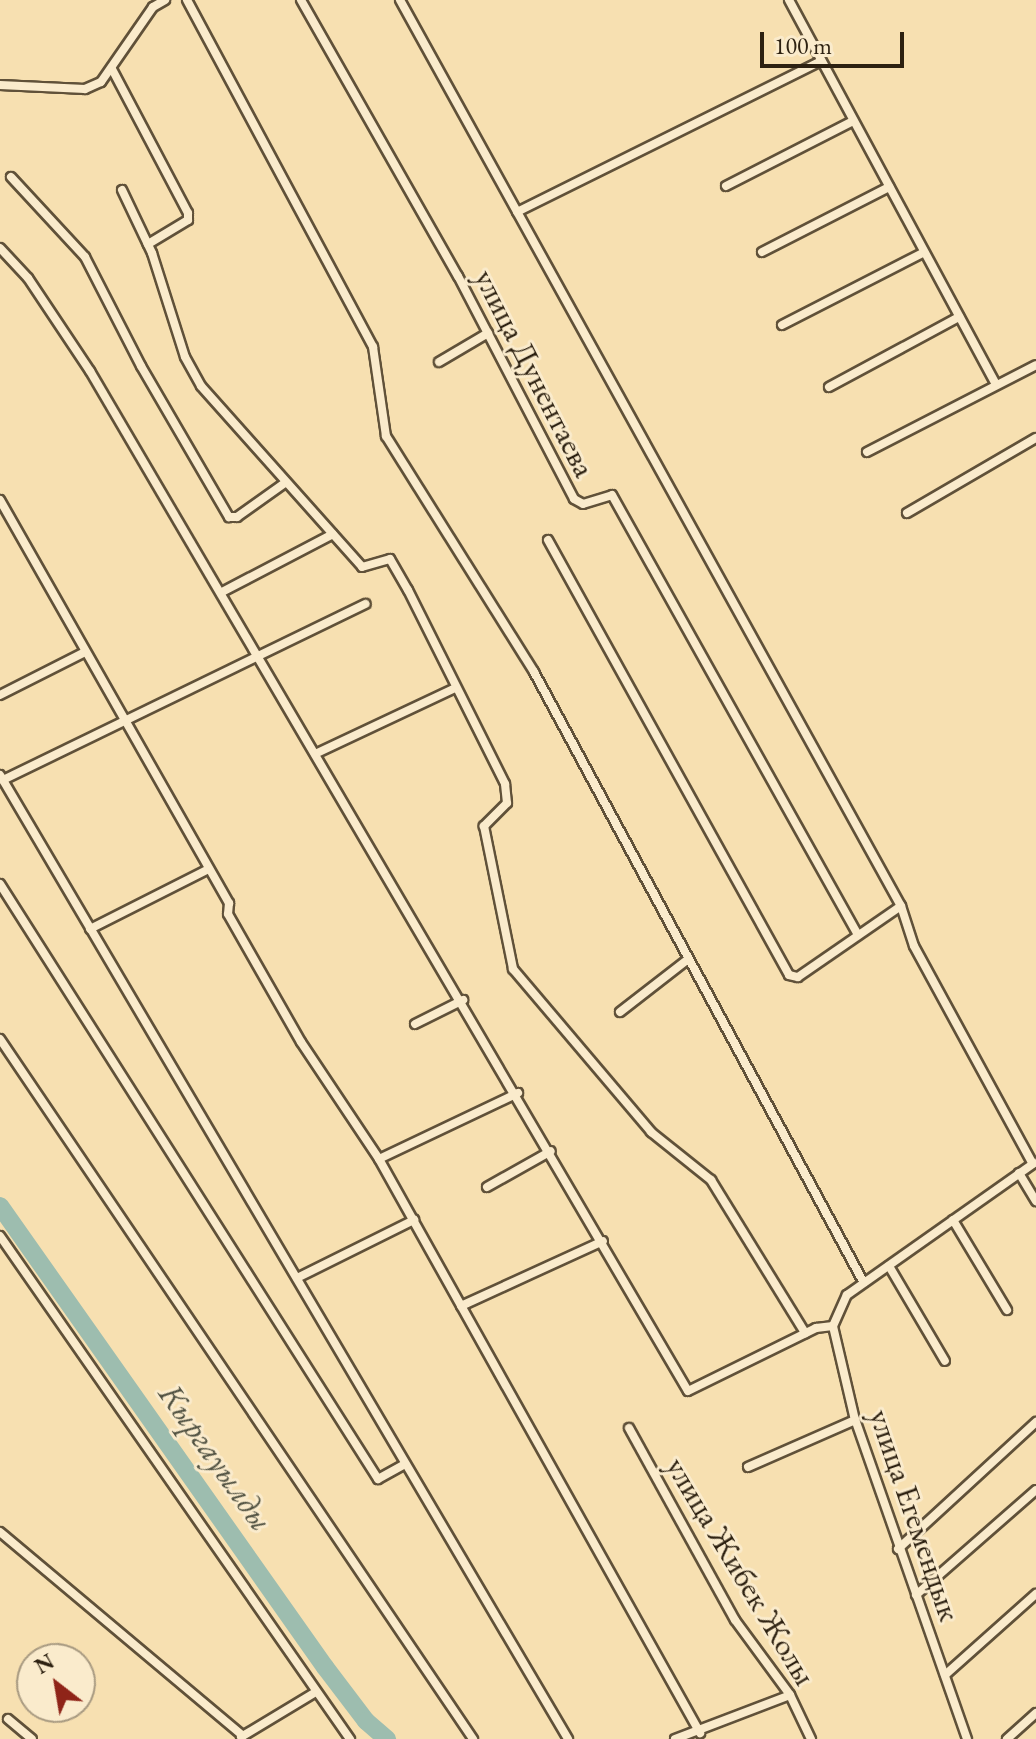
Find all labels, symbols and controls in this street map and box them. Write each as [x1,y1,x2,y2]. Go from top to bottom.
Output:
scale bar [764,16,908,66]
text: 100 m [774,30,832,61]
street label: улица Дунентаева [466,263,604,483]
water label: Кыргауылды [150,1375,282,1539]
street label: улица Егемендык [861,1404,969,1626]
street label: улица Жибек Жолы [658,1450,824,1692]
north arrow [16,1643,96,1723]
text: N [29,1647,60,1681]

